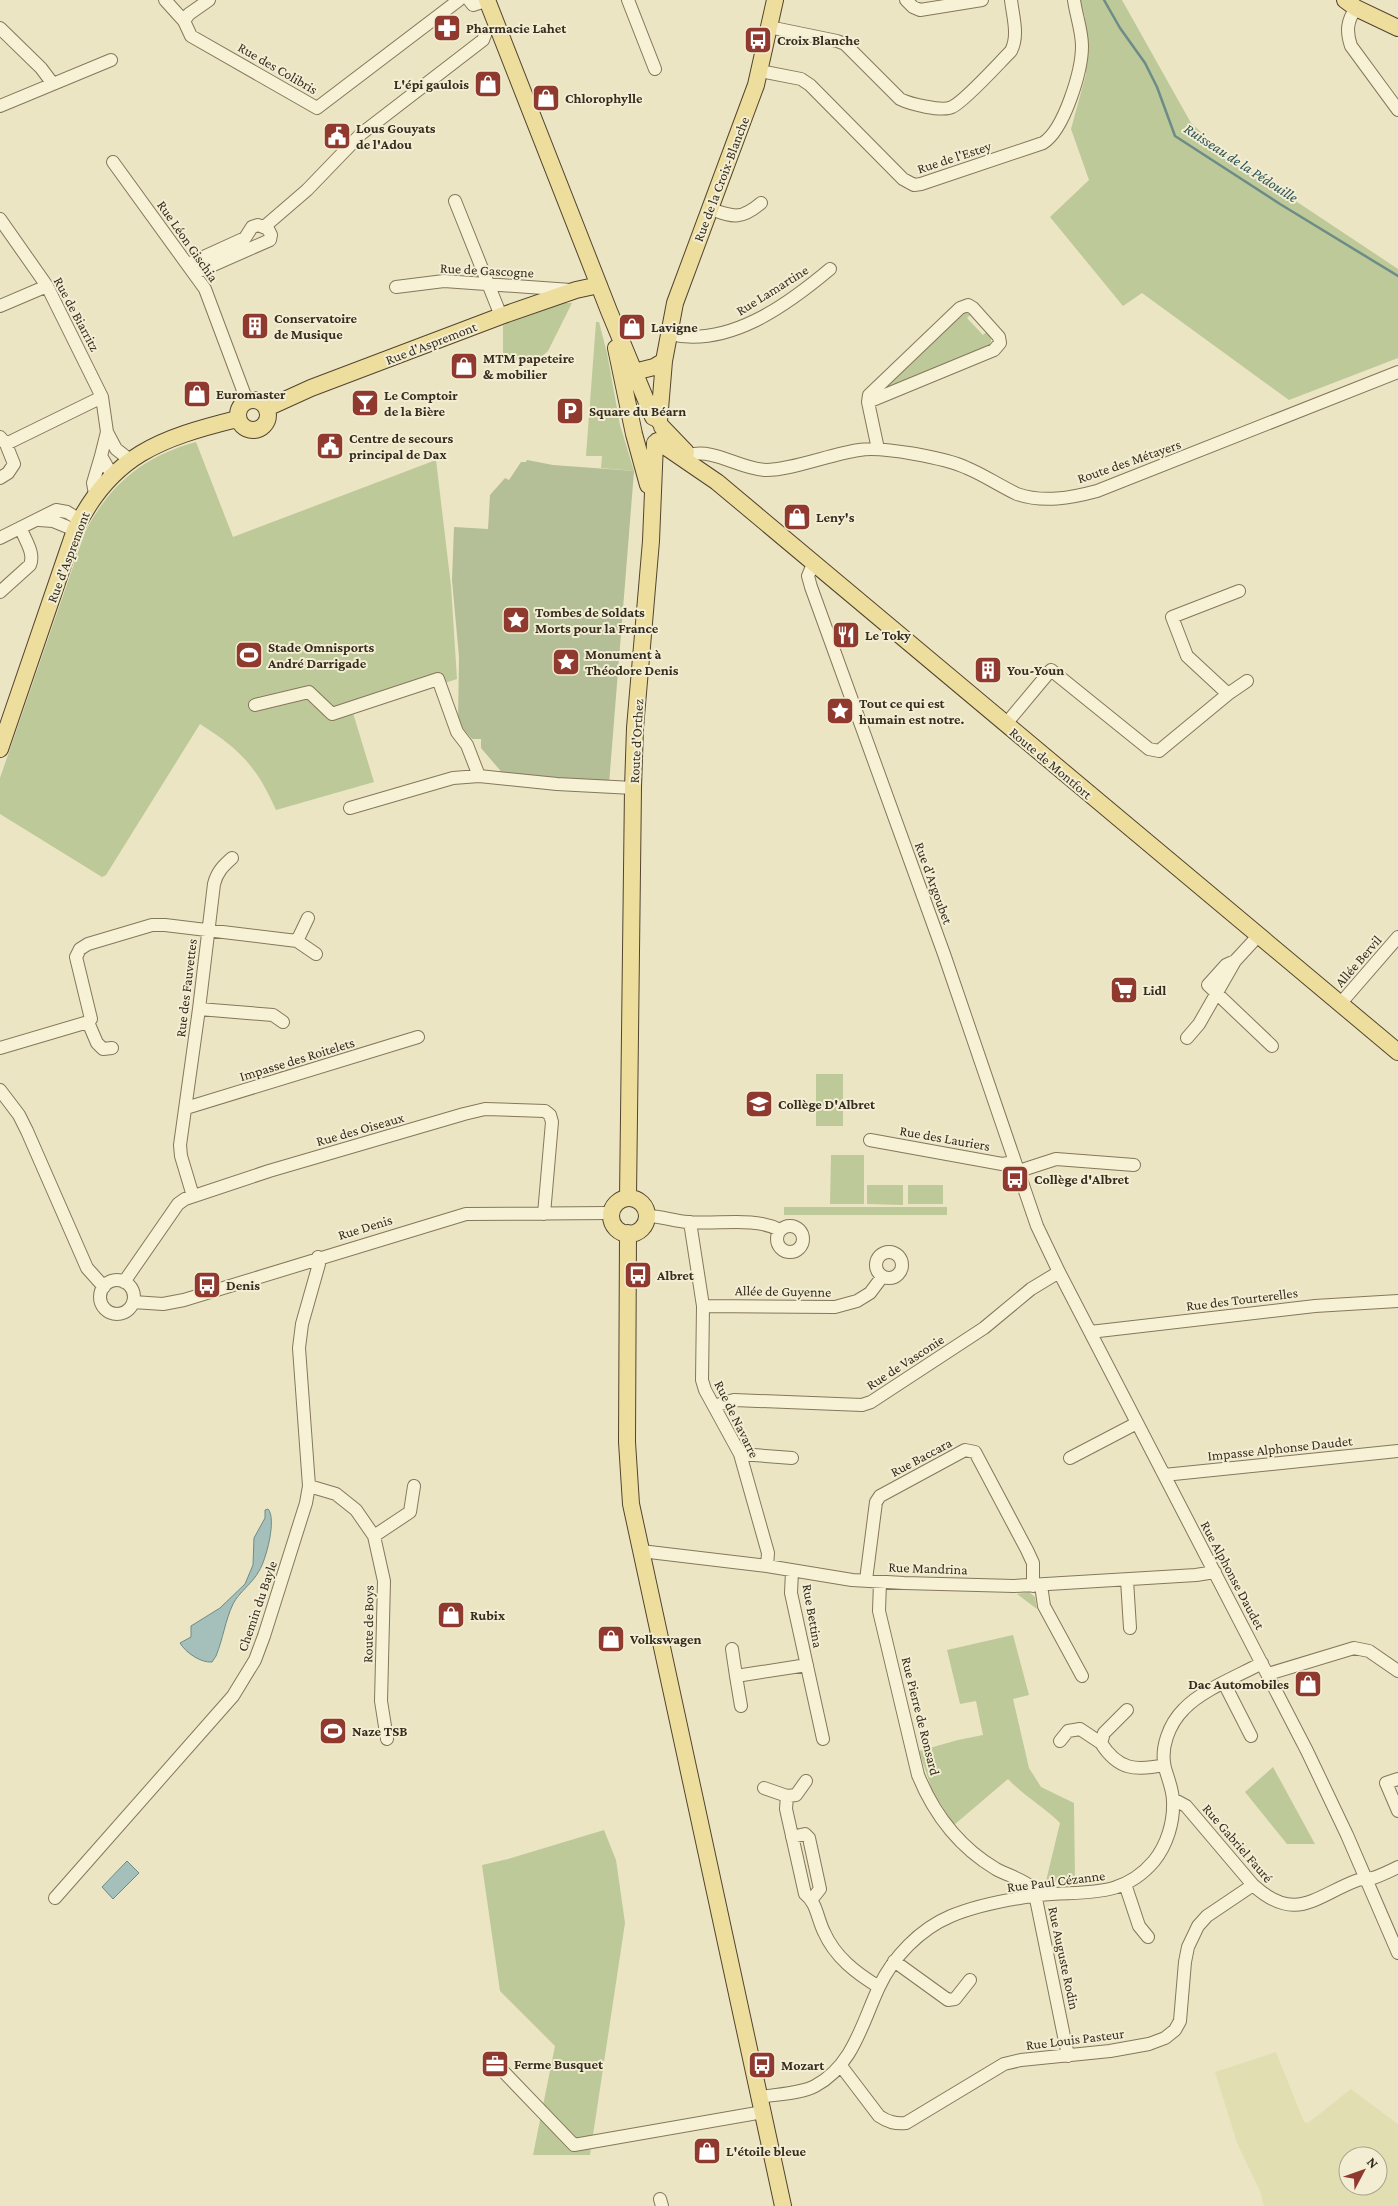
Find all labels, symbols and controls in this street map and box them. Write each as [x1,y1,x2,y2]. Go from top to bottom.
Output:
pharmacy icon: Pharmacie Lahet [432,13,462,43]
place label: Pharmacie Lahet [466,20,567,36]
bus stop icon: Croix Blanche [743,25,773,55]
place label: Croix Blanche [777,32,860,48]
street label: Rue des Colibris [235,39,321,97]
shop icon: L'épi gaulois [473,69,503,99]
place label: L'épi gaulois [394,76,469,92]
shop icon: Chlorophylle [531,83,561,113]
place label: Chlorophylle [565,90,643,106]
street label: Rue de la Croix-Blanche [690,114,752,244]
place label: Lous Gouyats de l'Adou [356,120,436,152]
water label: Ruisseau de la Pédouille [1181,120,1301,206]
public building icon: Lous Gouyats de l'Adou [322,121,352,151]
street label: Rue de l'Estey [915,137,994,177]
street label: Rue Léon Gischia [154,197,222,285]
street label: Rue de Gascogne [440,260,534,280]
street label: Rue Lamartine [733,262,811,318]
street label: Rue de Biarritz [51,274,103,354]
place label: Conservatoire de Musique [274,310,358,342]
building icon: Conservatoire de Musique [240,311,270,341]
shop icon: Lavigne [617,312,647,342]
street label: Rue d'Aspremont [383,318,479,368]
place label: Lavigne [651,319,698,335]
place label: MTM papeteire & mobilier [483,350,575,382]
shop icon: MTM papeteire & mobilier [449,351,479,381]
shop icon: Euromaster [182,379,212,409]
place label: Euromaster [216,386,286,402]
place label: Le Comptoir de la Bière [384,387,458,419]
bar icon: Le Comptoir de la Bière [350,388,380,418]
parking icon: Square du Béarn [555,396,585,426]
place label: Square du Béarn [589,403,686,419]
place label: Centre de secours principal de Dax [349,430,453,462]
public building icon: Centre de secours principal de Dax [315,431,345,461]
street label: Route des Métayers [1075,436,1183,486]
shop icon: Leny's [782,502,812,532]
street label: Rue d'Aspremont [43,509,93,605]
place label: Leny's [816,509,855,525]
place label: Tombes de Soldats Morts pour la France [535,604,659,636]
place icon: Tombes de Soldats Morts pour la France [501,605,531,635]
restaurant icon: Le Toky [831,620,861,650]
place label: Le Toky [865,627,911,643]
place label: Stade Omnisports André Darrigade [267,639,374,671]
sports icon: Stade Omnisports André Darrigade [234,640,264,670]
place label: Monument à Théodore Denis [585,646,679,678]
place icon: Monument à Théodore Denis [551,647,581,677]
building icon: You-Youn [973,655,1003,685]
place label: You-Youn [1007,662,1064,678]
place label: Tout ce qui est humain est notre. [859,695,964,727]
place icon: Tout ce qui est humain est notre. [825,696,855,726]
street label: Route d'Orthez [626,698,646,784]
street label: Route de Montfort [1006,724,1096,802]
street label: Rue d'Argoubet [912,840,956,926]
street label: Allée Bervil [1331,932,1385,990]
street label: Rue des Fauvettes [172,938,200,1038]
supermarket icon: Lidl [1109,975,1139,1005]
place label: Lidl [1143,982,1166,998]
street label: Impasse des Roitelets [238,1034,356,1084]
school or university icon: Collège D'Albret [744,1089,774,1119]
place label: Collège D'Albret [778,1096,876,1112]
street label: Rue des Oiseaux [314,1109,406,1149]
street label: Rue des Lauriers [899,1122,991,1154]
bus stop icon: Collège d'Albret [1000,1164,1030,1194]
place label: Collège d'Albret [1034,1171,1130,1187]
street label: Rue Denis [336,1211,394,1243]
bus stop icon: Albret [623,1260,653,1290]
place label: Albret [656,1267,695,1283]
bus stop icon: Denis [192,1270,222,1300]
place label: Denis [226,1277,260,1293]
street label: Allée de Guyenne [735,1282,831,1300]
street label: Rue des Tourterelles [1185,1284,1299,1314]
street label: Rue de Vasconie [863,1331,947,1393]
street label: Rue de Navarre [711,1378,763,1460]
street label: Impasse Alphonse Daudet [1207,1432,1354,1464]
street label: Rue Baccara [888,1434,955,1480]
street label: Rue Alphonse Daudet [1198,1518,1268,1632]
street label: Chemin du Bayle [234,1559,280,1653]
street label: Rue Mandrina [888,1559,968,1577]
street label: Rue Bettina [800,1583,827,1650]
street label: Route de Boys [359,1585,377,1663]
shop icon: Rubix [436,1600,466,1630]
place label: Rubix [470,1607,506,1623]
shop icon: Volkswagen [596,1624,626,1654]
place label: Volkswagen [629,1631,702,1647]
street label: Rue Pierre de Ronsard [899,1655,944,1777]
shop icon: Dac Automobiles [1293,1669,1323,1699]
place label: Dac Automobiles [1188,1676,1289,1692]
sports icon: Naze TSB [318,1716,348,1746]
place label: Naze TSB [352,1723,407,1739]
street label: Rue Gabriel Fauré [1200,1800,1276,1886]
street label: Rue Paul Cézanne [1006,1867,1106,1895]
street label: Rue Auguste Rodin [1045,1905,1083,2012]
street label: Rue Louis Pasteur [1025,2025,1125,2053]
office icon: Ferme Busquet [480,2049,510,2079]
bus stop icon: Mozart [747,2050,777,2080]
place label: Ferme Busquet [514,2056,604,2072]
place label: Mozart [781,2057,825,2073]
shop icon: L'étoile bleue [692,2136,722,2166]
place label: L'étoile bleue [726,2143,807,2159]
north arrow [1338,2146,1388,2196]
text: N [1364,2154,1382,2172]

